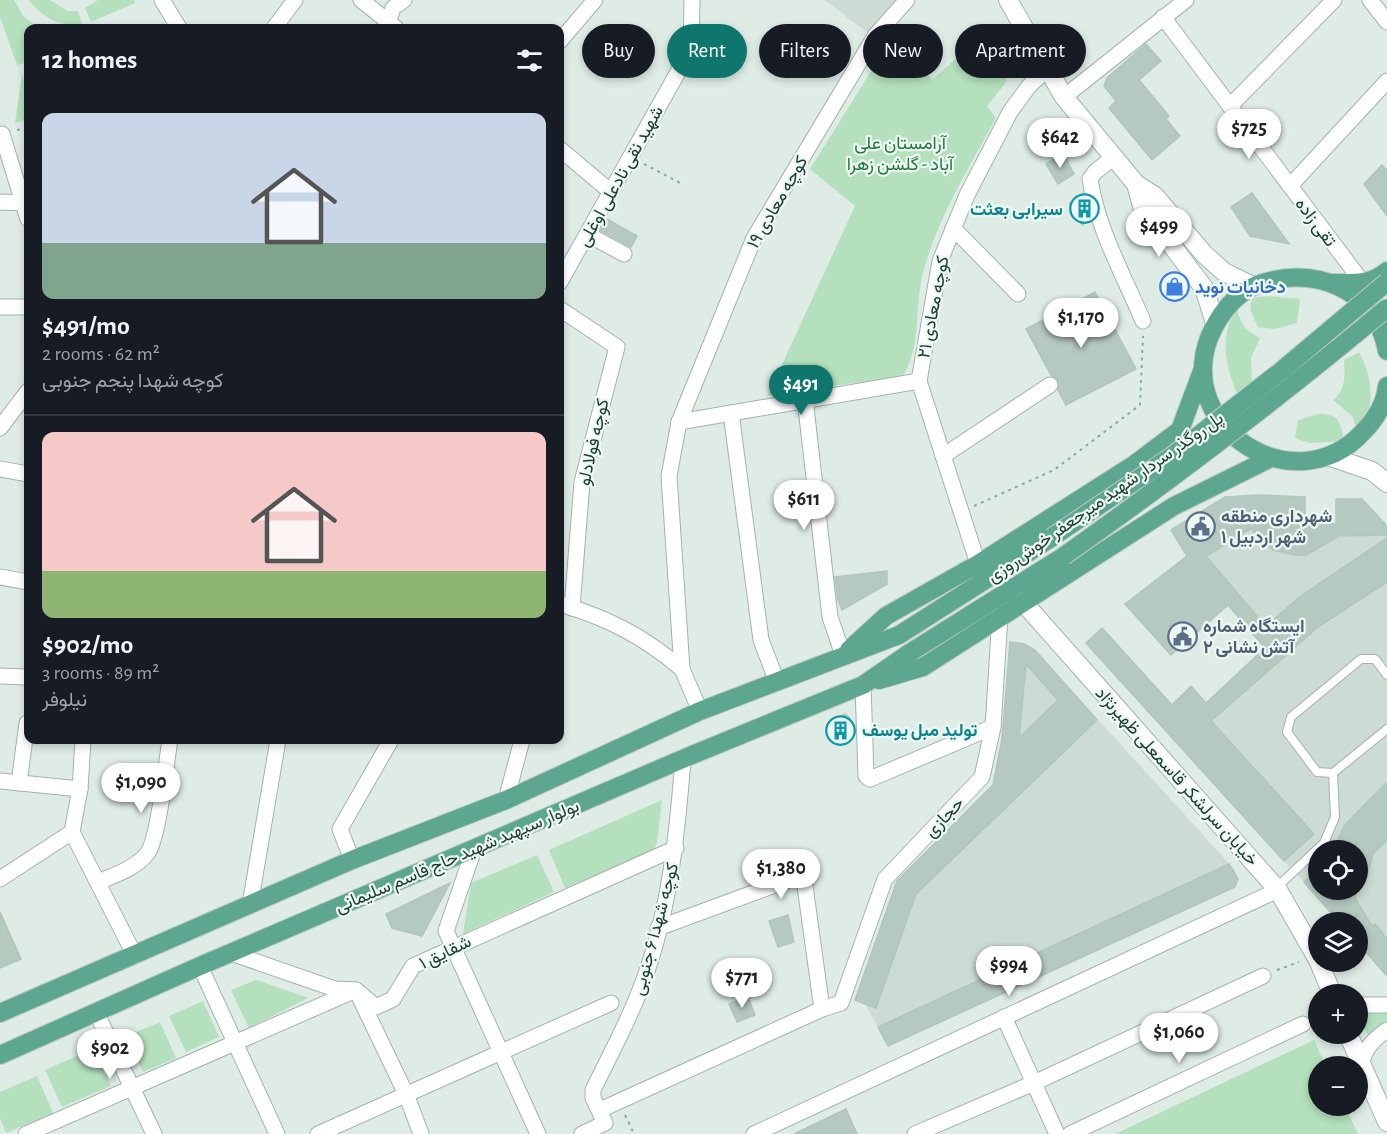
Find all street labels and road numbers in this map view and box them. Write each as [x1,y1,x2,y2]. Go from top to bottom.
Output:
street label: شهید نقی نادعلی اوغلی [575,103,668,250]
street label: کوچه معادی ۱۹ [744,153,813,253]
street label: تقی زاده [1290,195,1339,251]
street label: کوچه معادی ۲۱ [915,254,955,360]
street label: کوچه فولادلو [575,397,615,488]
street label: پل روگذر سردار شهید میرجعفر خوش‌روزی [984,408,1228,588]
street label: خیابان سرلشکر قاسمعلی ظهیرنژاد [1091,684,1261,870]
street label: حجازی [922,794,969,842]
street label: بولوار سپهبد شهید حاج قاسم سلیمانی [333,797,583,918]
street label: کوچه شهدا ۶ جنوبی [630,861,684,998]
street label: شقایق ۱ [417,933,475,974]

